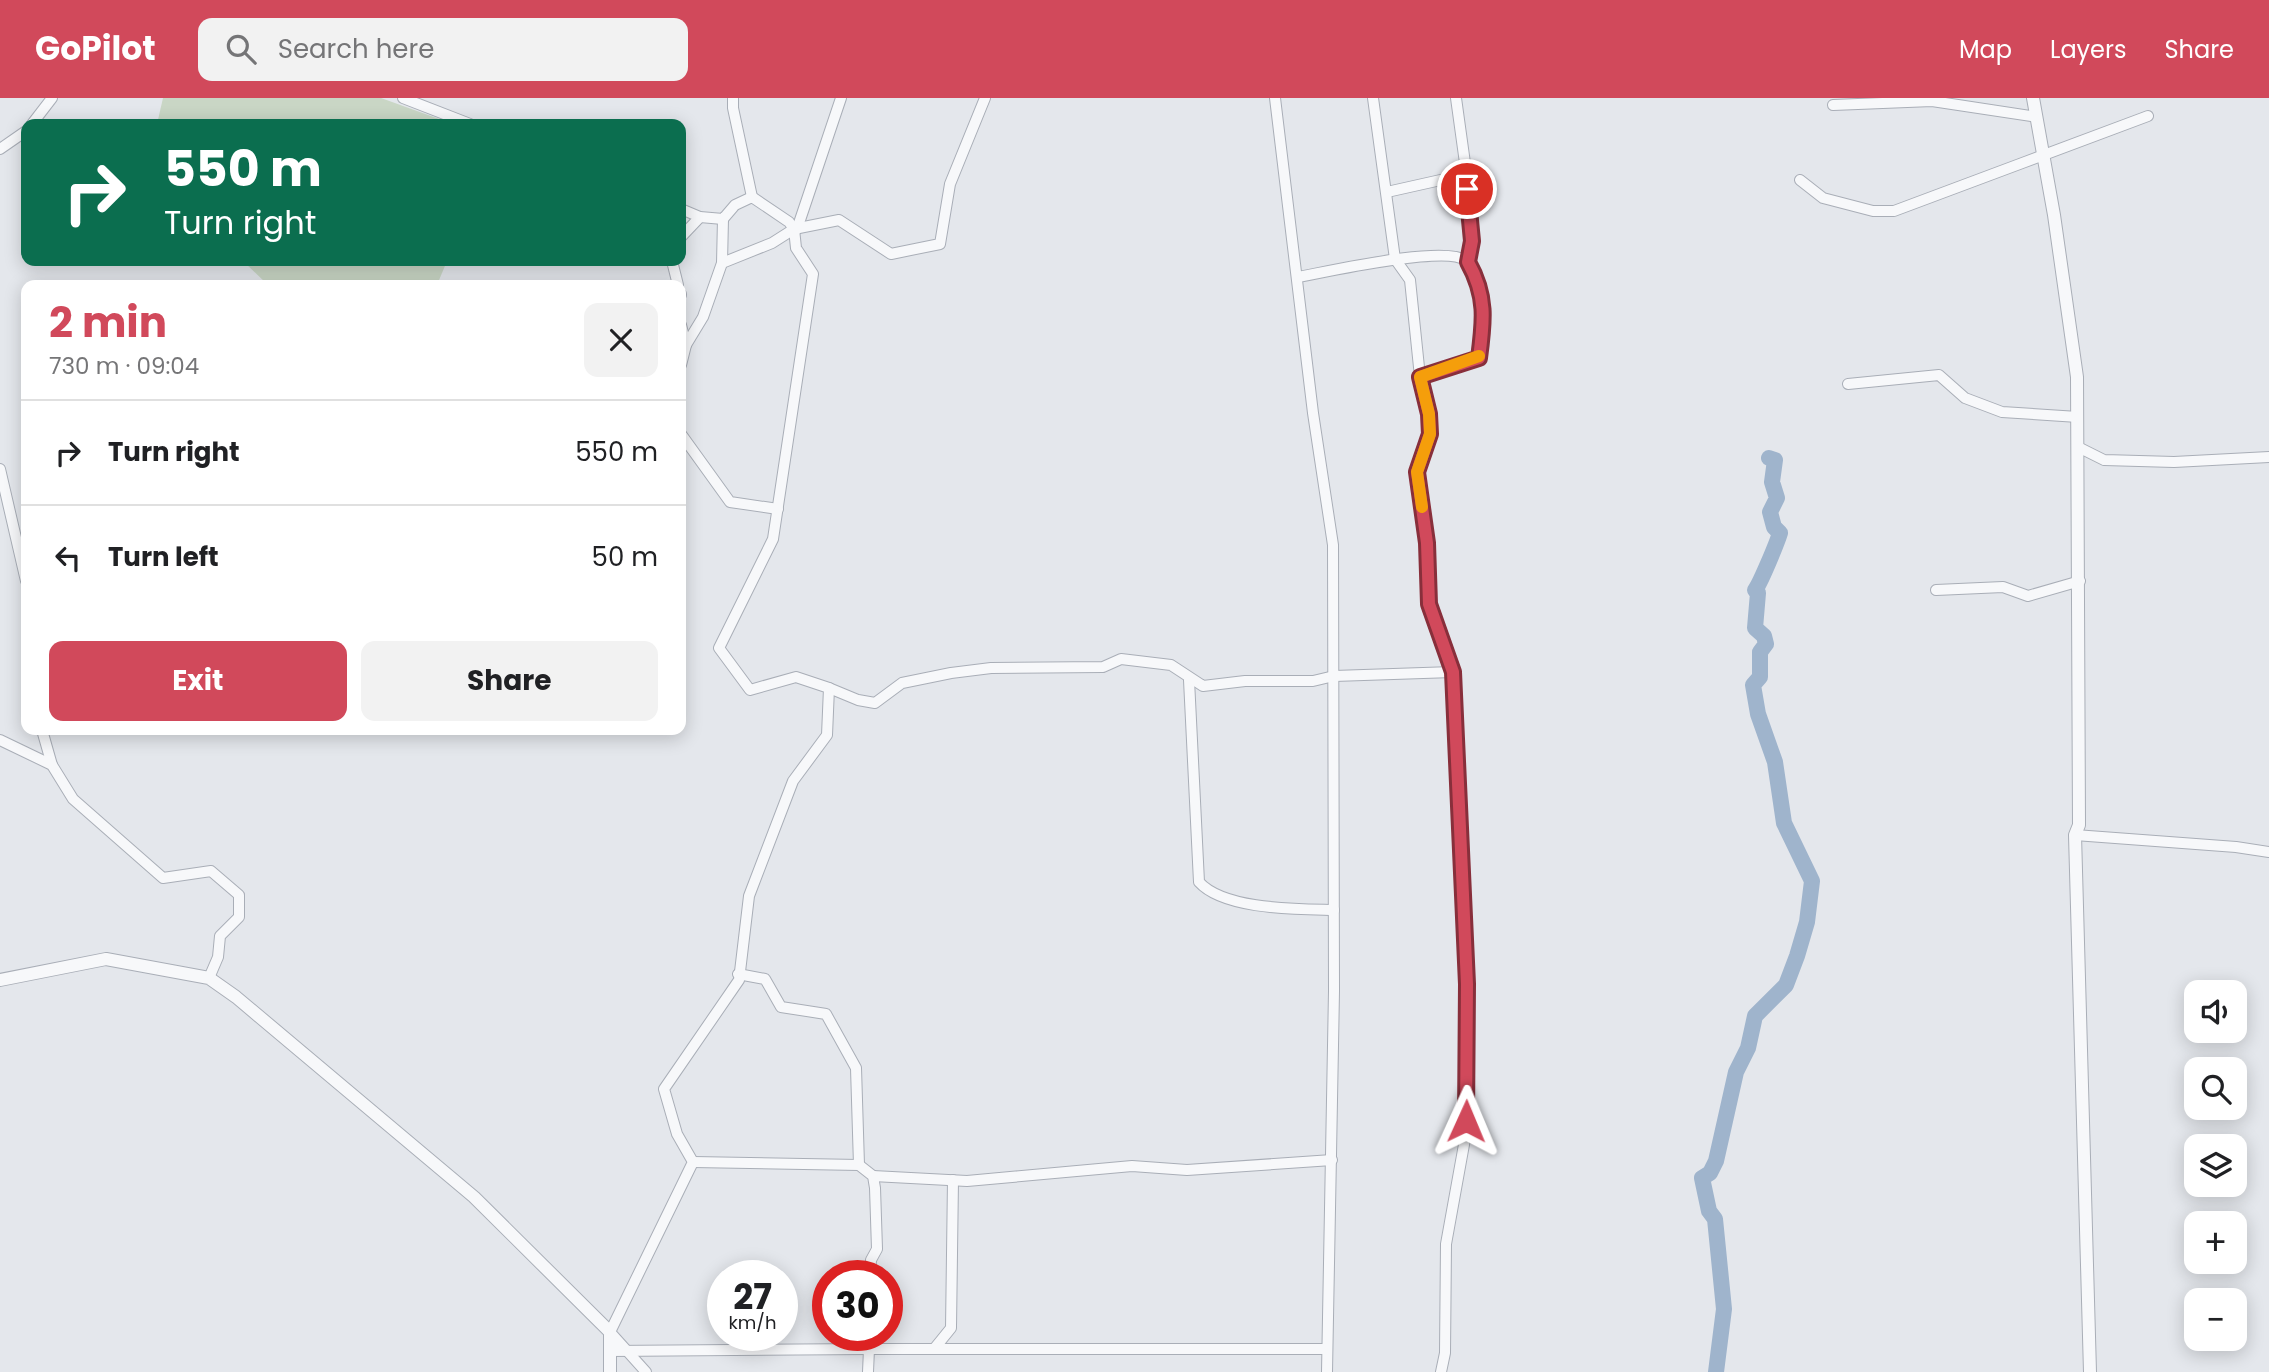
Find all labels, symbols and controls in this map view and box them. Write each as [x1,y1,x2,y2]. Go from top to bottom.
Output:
search box [198,18,688,81]
text: GoPilot [35,25,156,72]
icon: search [222,30,260,68]
text: Search here [278,31,434,67]
text: Map [1959,33,2012,66]
text: Layers [2050,33,2126,66]
text: Share [2164,33,2234,66]
text: 550 m [164,135,322,203]
icon: right [49,147,140,238]
pin [1437,159,1497,219]
icon: arrive [1448,170,1486,208]
text: Turn right [164,200,316,245]
text: 2 min [49,293,167,352]
button: close [584,303,658,377]
text: 730 m · 09:04 [49,350,199,382]
icon: right [49,434,87,472]
text: Turn right [108,434,240,470]
text: 550 m [575,434,658,470]
icon: left [49,539,87,577]
text: Turn left [108,539,219,575]
text: 50 m [592,539,658,575]
button: Exit [49,641,347,721]
button: Share [361,641,658,721]
map controls [2184,980,2247,1351]
button: sound [2184,980,2247,1043]
button: search [2184,1057,2247,1120]
position arrow [1429,1084,1503,1158]
button: layers [2184,1134,2247,1197]
button: + [2184,1211,2247,1274]
speed limit sign: 30 [812,1260,903,1351]
text: 27 [733,1272,772,1321]
button: − [2184,1288,2247,1351]
text: km/h [729,1310,776,1335]

